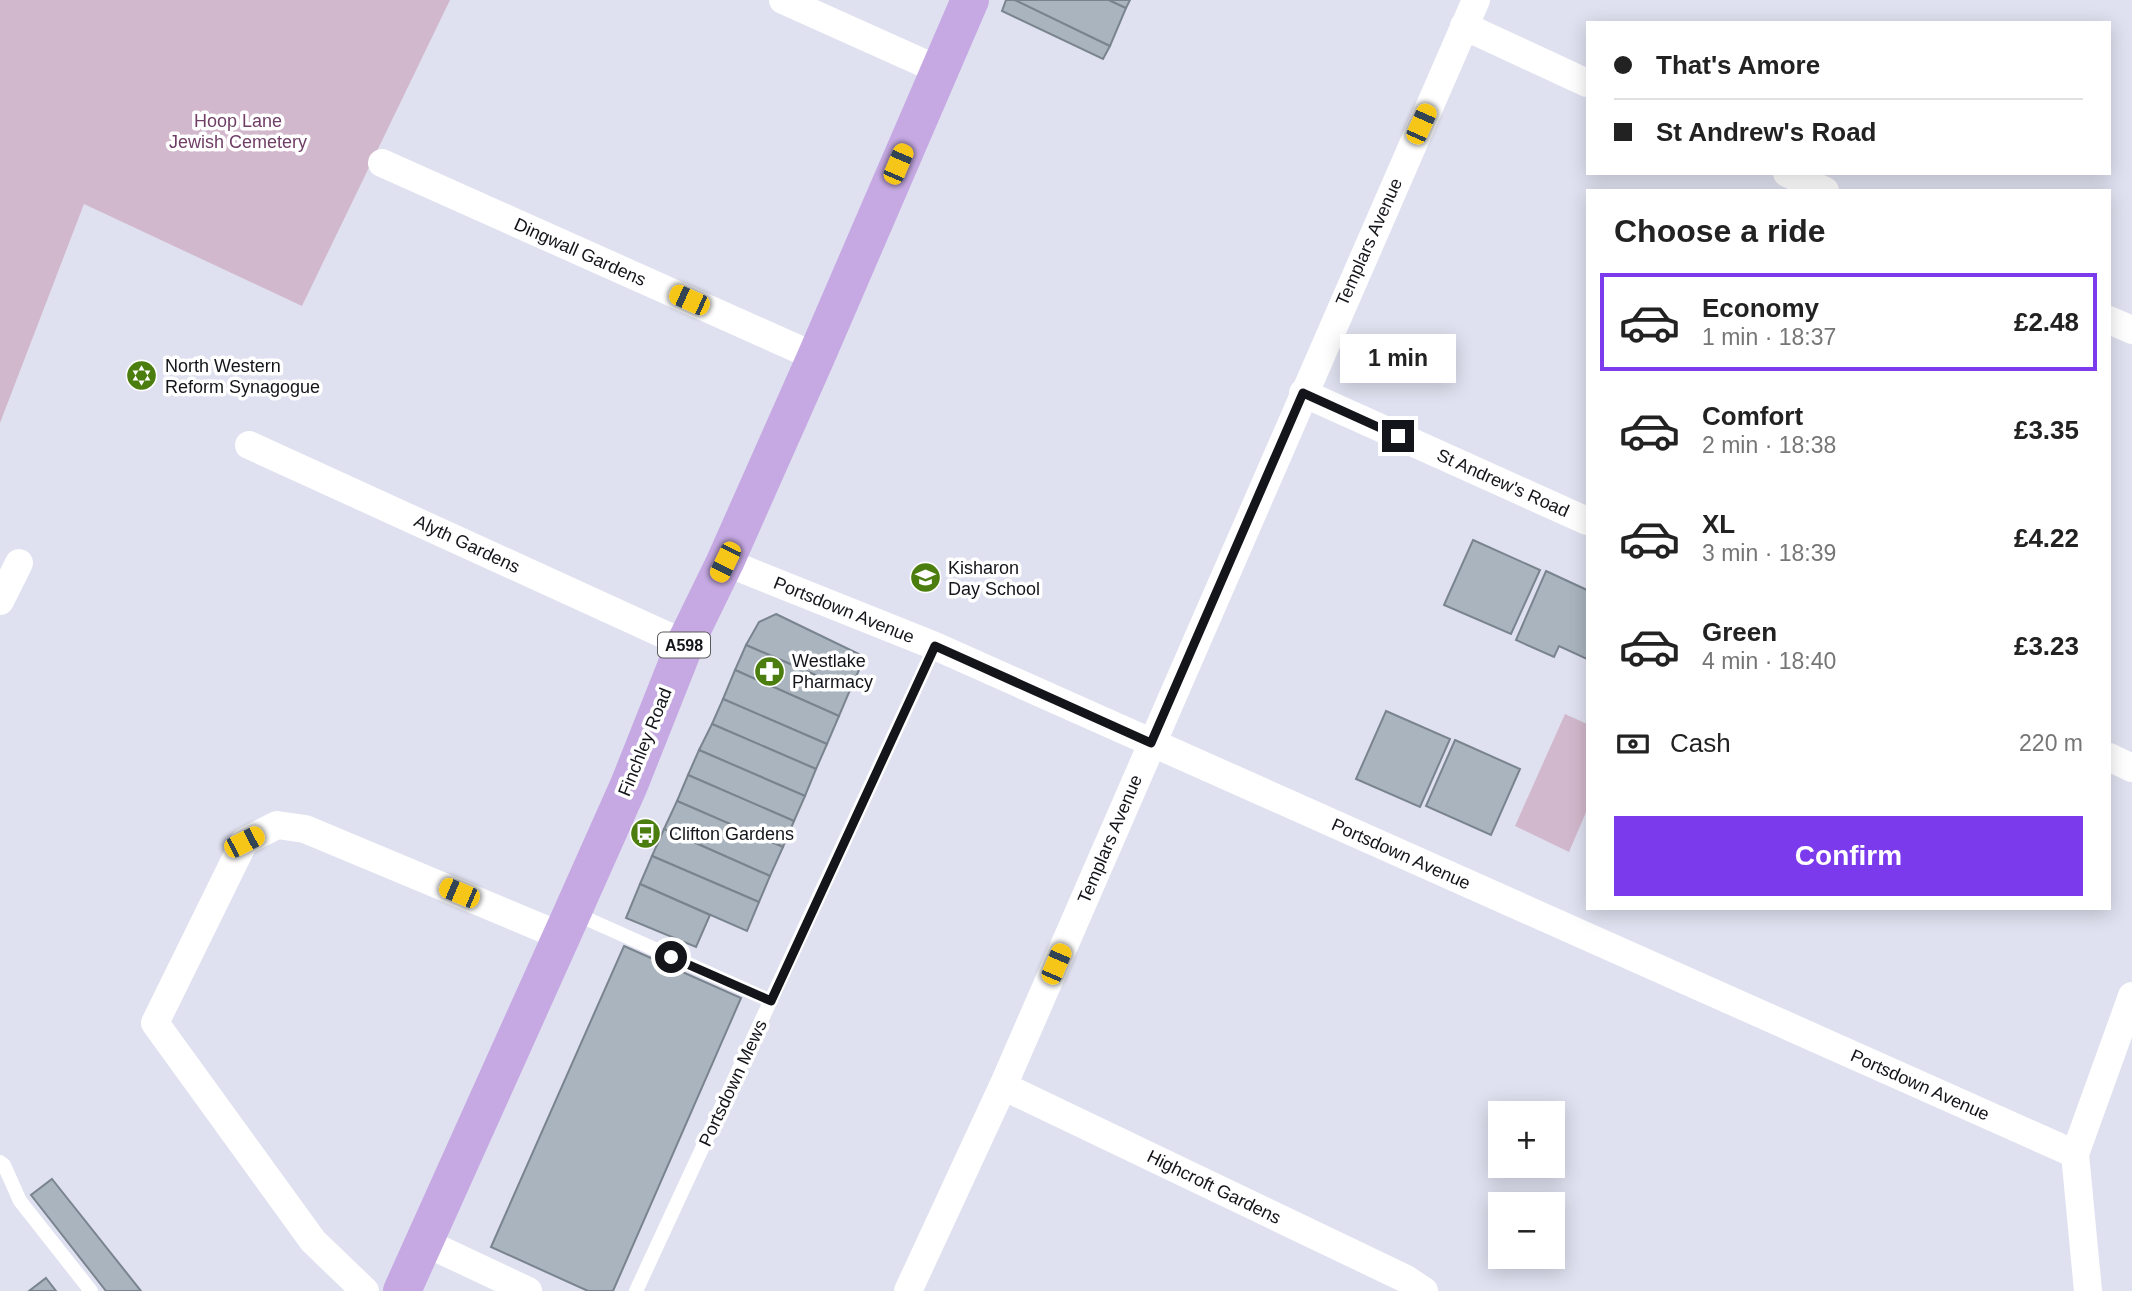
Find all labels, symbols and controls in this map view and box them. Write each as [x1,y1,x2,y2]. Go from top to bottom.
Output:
text: That's Amore [1656,50,1820,80]
car [1403,101,1440,147]
park label: Hoop Lane Jewish Cemetery [169,111,307,152]
text: St Andrew's Road [1656,117,1876,147]
car [881,141,916,187]
street label: Templars Avenue [1332,175,1406,309]
text: Choose a ride [1614,213,1826,249]
street label: Dingwall Gardens [511,214,649,290]
car [666,282,713,318]
icon: car [1618,291,1681,354]
text: Economy [1702,293,1819,323]
text: £2.48 [2014,307,2079,337]
text: 1 min · 18:37 [1702,324,1836,350]
callout: 1 min [1340,334,1456,384]
text: 1 min [1368,345,1428,371]
place label: North Western Reform Synagogue [165,356,320,397]
synagogue icon: North Western Reform Synagogue [125,359,159,393]
icon: car [1618,399,1681,462]
text: Comfort [1702,401,1803,431]
text: £3.35 [2014,415,2079,445]
route end [1382,420,1414,452]
text: 2 min · 18:38 [1702,432,1836,458]
street label: St Andrew's Road [1434,445,1572,521]
icon: car [1618,507,1681,570]
text: XL [1702,509,1735,539]
street label: Alyth Gardens [411,511,523,577]
text: £4.22 [2014,523,2079,553]
car [707,539,744,585]
text: 3 min · 18:39 [1702,540,1836,566]
place label: Kisharon Day School [948,558,1040,599]
school or university icon: Kisharon Day School [908,561,942,595]
street label: Portsdown Avenue [771,573,917,647]
icon: car [1618,615,1681,678]
text: Green [1702,617,1777,647]
text: £3.23 [2014,631,2079,661]
road number: A598 [658,632,710,658]
text: 4 min · 18:40 [1702,648,1836,674]
place label: Westlake Pharmacy [792,651,873,692]
pharmacy icon: Westlake Pharmacy [752,654,786,688]
street label: Finchley Road [614,685,676,799]
icon: cash [1614,725,1652,763]
text: Cash [1670,728,1731,758]
text: 220 m [2019,730,2083,756]
street label: Templars Avenue [1074,772,1146,906]
street label: Portsdown Avenue [1329,814,1473,894]
button: Confirm [1614,816,2083,896]
bus stop icon: Clifton Gardens [629,817,663,851]
car [221,823,268,861]
place label: Clifton Gardens [669,824,794,844]
car [436,875,483,911]
route start [655,941,687,973]
car [1039,941,1074,987]
street label: Portsdown Mews [695,1017,771,1149]
street label: Portsdown Avenue [1848,1045,1992,1125]
map controls [1488,1101,1565,1269]
button: + [1488,1101,1565,1178]
street label: Highcroft Gardens [1144,1146,1284,1228]
button: − [1488,1192,1565,1269]

